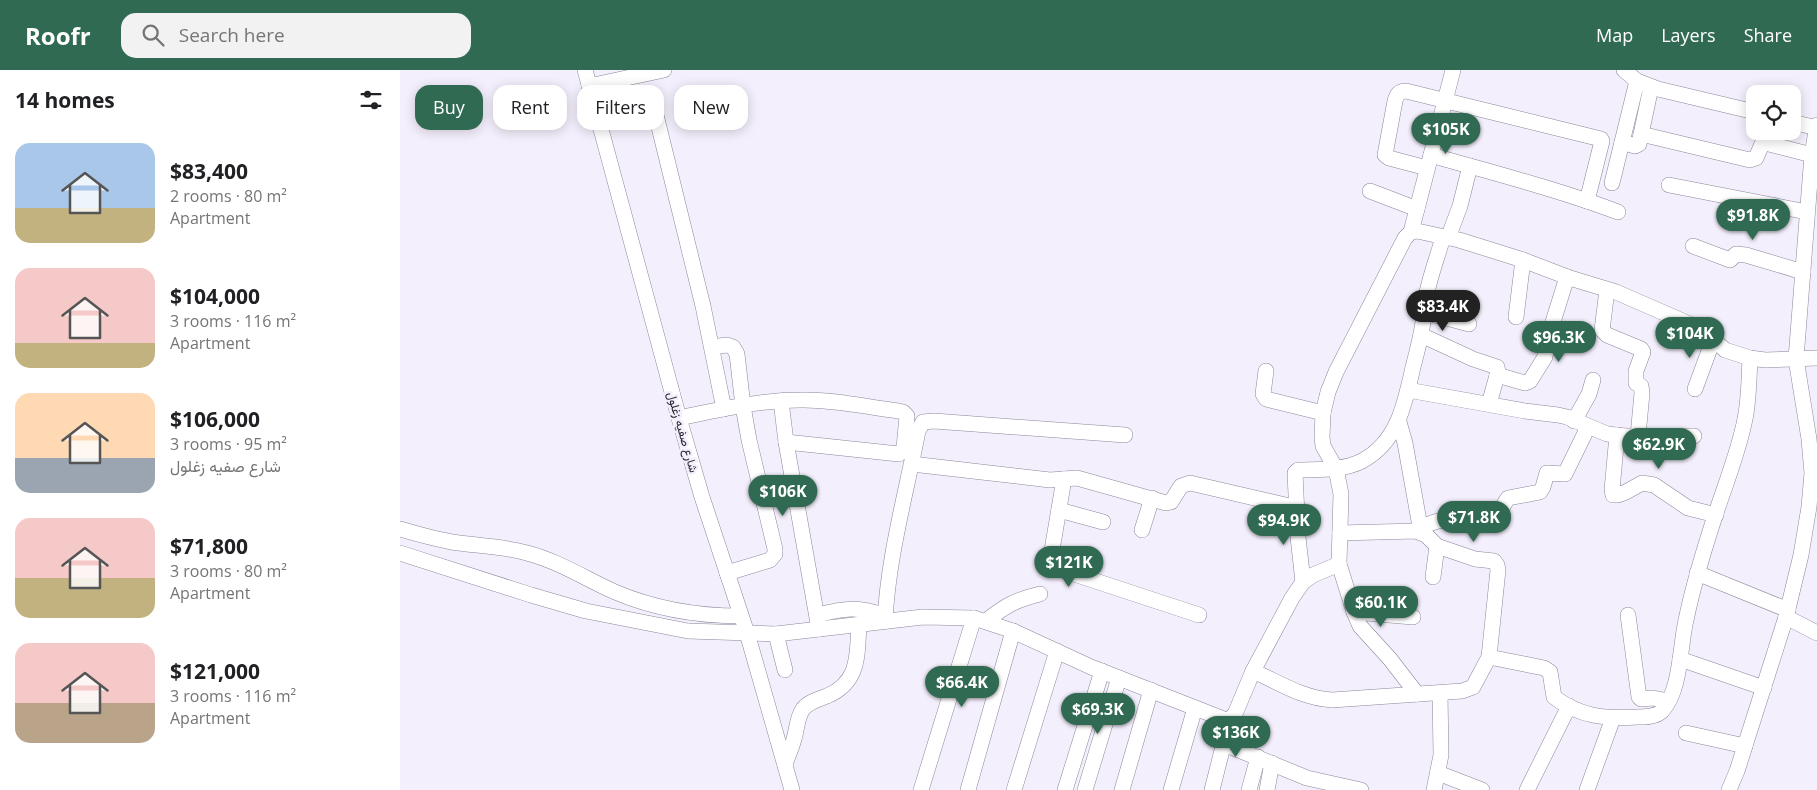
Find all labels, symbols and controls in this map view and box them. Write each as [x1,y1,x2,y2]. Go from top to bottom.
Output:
search box [121,13,471,58]
text: Roofr [25,19,91,52]
icon: search [139,21,167,49]
text: Search here [179,22,285,48]
text: Map [1596,23,1633,47]
text: Layers [1661,23,1716,47]
text: Share [1744,23,1792,47]
chip: Buy [415,85,483,130]
chip: Rent [493,85,567,130]
chip: Filters [577,85,664,130]
chip: New [674,85,748,130]
map controls [1746,85,1801,140]
button: locate [1746,85,1801,140]
text: 14 homes [15,86,115,114]
icon: filters [357,86,385,114]
pin: $105K [1411,112,1481,155]
text: $105K [1422,118,1470,140]
text: $83,400 [170,157,248,185]
icon: home [55,163,115,223]
text: 2 rooms · 80 m² [170,185,287,207]
pin: $91.8K [1712,198,1794,241]
text: $91.8K [1727,204,1779,226]
text: Apartment [170,207,250,229]
text: $104,000 [170,282,260,310]
icon: home [55,288,115,348]
pin: $83.4K [1402,290,1484,332]
text: $83.4K [1417,295,1469,317]
text: 3 rooms · 116 m² [170,310,296,332]
pin: $104K [1655,316,1725,359]
pin: $96.3K [1518,320,1600,363]
text: $104K [1666,322,1714,344]
text: $96.3K [1533,326,1585,348]
text: Apartment [170,332,250,354]
street label: شارع صفيه زغلول [662,390,703,475]
text: $106,000 [170,405,260,433]
icon: home [55,413,115,473]
pin: $62.9K [1618,428,1700,470]
text: 3 rooms · 95 m² [170,433,287,455]
text: $62.9K [1633,433,1685,455]
text: شارع صفيه زغلول [170,455,281,477]
pin: $106K [748,474,818,517]
text: $106K [759,480,807,502]
pin: $71.8K [1433,500,1515,543]
pin: $94.9K [1243,504,1325,546]
text: $71.8K [1448,506,1500,528]
text: $94.9K [1258,509,1310,531]
text: $71,800 [170,532,248,560]
icon: home [55,538,115,598]
pin: $121K [1034,546,1104,588]
text: $121K [1045,551,1093,573]
text: 3 rooms · 80 m² [170,560,287,582]
text: Apartment [170,582,250,604]
pin: $60.1K [1340,586,1422,628]
text: $60.1K [1355,591,1407,613]
text: $121,000 [170,657,260,685]
icon: home [55,663,115,723]
pin: $66.4K [921,666,1003,708]
text: $66.4K [936,671,988,693]
text: 3 rooms · 116 m² [170,685,296,707]
pin: $69.3K [1057,692,1139,735]
text: $69.3K [1072,698,1124,720]
text: Apartment [170,707,250,729]
pin: $136K [1201,716,1271,758]
text: $136K [1212,721,1260,743]

